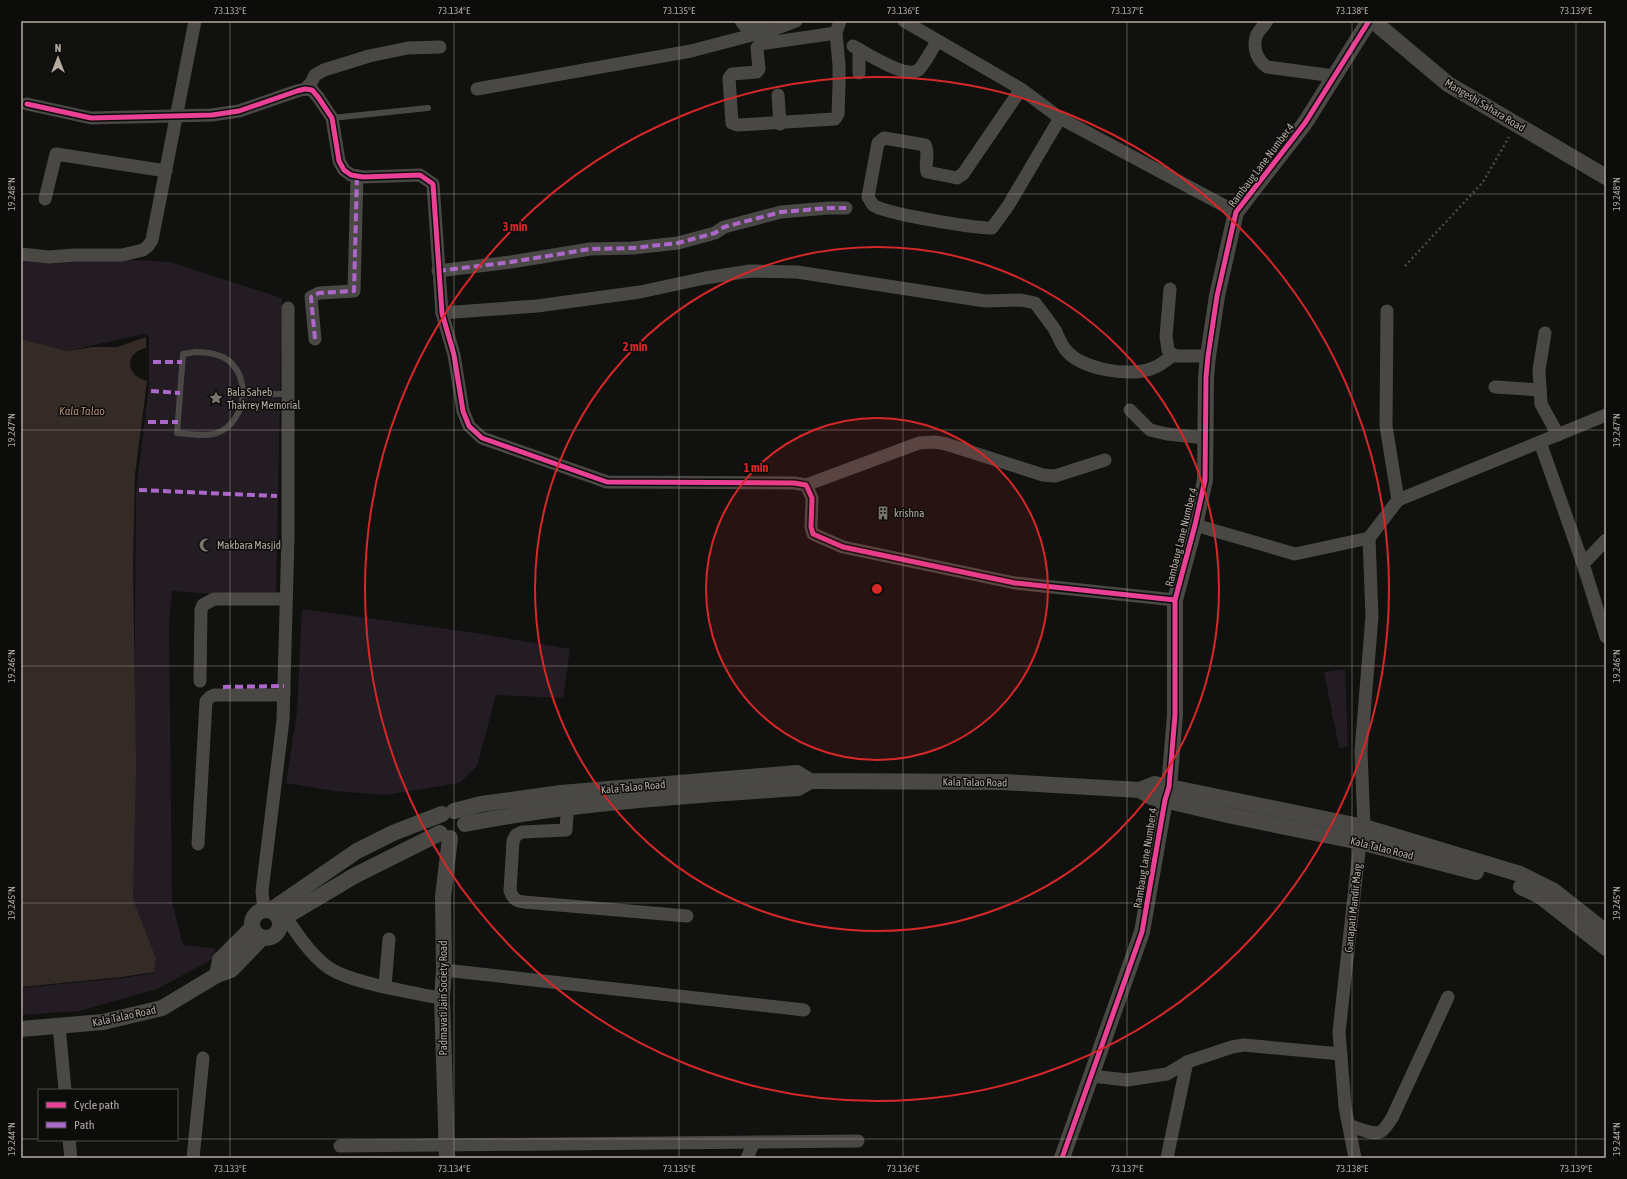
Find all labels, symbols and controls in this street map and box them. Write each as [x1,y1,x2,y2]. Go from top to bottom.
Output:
text: 73.133°E [214,5,247,16]
text: 73.134°E [438,5,471,16]
text: 73.135°E [663,5,696,16]
text: 73.136°E [887,5,920,16]
text: 73.137°E [1111,5,1144,16]
text: 73.138°E [1336,5,1369,16]
text: 73.139°E [1560,5,1593,16]
north arrow [38,38,78,78]
text: N [55,42,61,54]
street label: Mangeshi Sahara Road [1443,76,1527,134]
street label: Rambaug Lane Number 4 [1226,121,1296,209]
text: 19.248°N [6,177,17,211]
text: 19.248°N [1611,177,1622,211]
text: 3 min [503,220,527,234]
text: 2 min [623,340,647,354]
place label: Bala Saheb Thakrey Memorial [227,386,300,411]
place icon: Bala Saheb Thakrey Memorial [208,390,224,406]
water label: Kala Talao [59,404,105,418]
text: 19.247°N [6,413,17,447]
text: 19.247°N [1611,413,1622,447]
text: 1 min [744,461,768,475]
street label: Rambaug Lane Number 4 [1163,486,1199,588]
building icon: krishna [875,505,891,521]
place label: krishna [894,507,924,519]
mosque icon: Makbara Masjid [198,537,214,553]
place label: Makbara Masjid [217,539,281,551]
centre of rings [870,582,884,596]
text: 19.246°N [6,649,17,683]
text: 19.246°N [1611,649,1622,683]
street label: Kala Talao Road [943,775,1007,789]
street label: Kala Talao Road [600,778,666,796]
street label: Rambaug Lane Number 4 [1131,807,1159,909]
street label: Kala Talao Road [1349,834,1415,862]
street label: Ganapati Mandir Marg [1342,863,1364,953]
text: 19.245°N [6,886,17,920]
text: 19.245°N [1611,886,1622,920]
street label: Padmavati Jain Society Road [437,941,449,1055]
street label: Kala Talao Road [91,1003,157,1029]
legend [38,1089,178,1141]
text: Cycle path [74,1098,119,1112]
text: Path [74,1118,95,1132]
text: 19.244°N [6,1122,17,1156]
text: 19.244°N [1611,1122,1622,1156]
text: 73.133°E [214,1163,247,1174]
text: 73.134°E [438,1163,471,1174]
text: 73.135°E [663,1163,696,1174]
text: 73.136°E [887,1163,920,1174]
text: 73.137°E [1111,1163,1144,1174]
text: 73.138°E [1336,1163,1369,1174]
text: 73.139°E [1560,1163,1593,1174]

